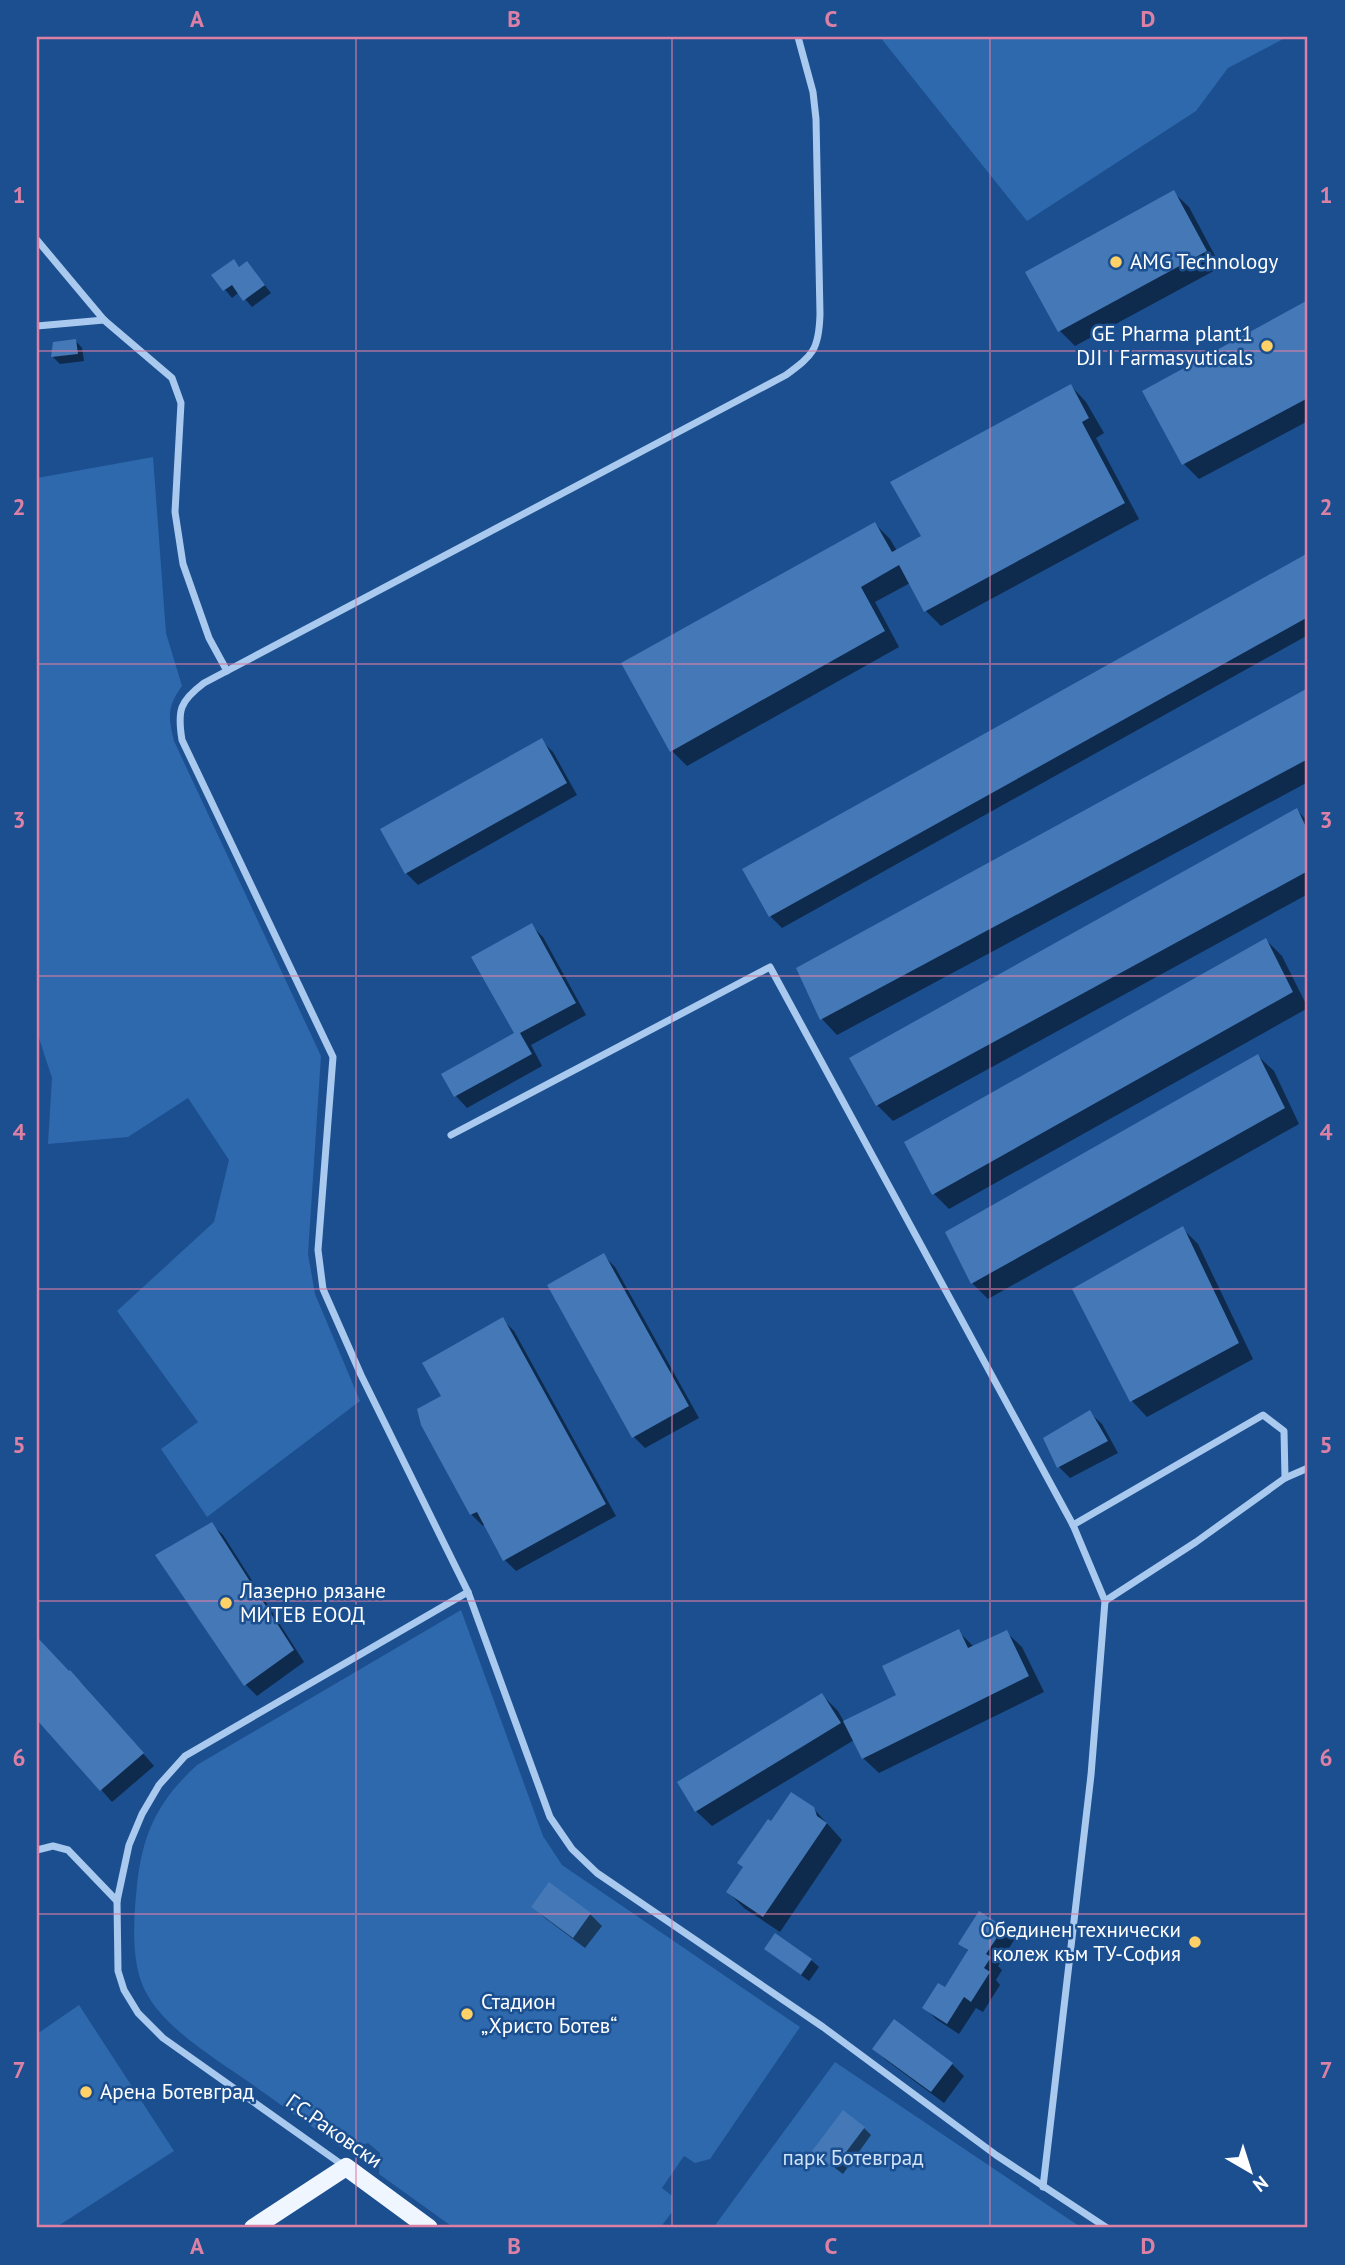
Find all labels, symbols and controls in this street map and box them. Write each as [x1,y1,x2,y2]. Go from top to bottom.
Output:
text: A [190,4,204,33]
text: B [507,4,521,33]
text: C [825,4,838,33]
text: D [1141,4,1155,33]
text: 1 [12,180,26,209]
text: 1 [1319,180,1333,209]
place label: AMG Technology [1130,248,1278,275]
marker: AMG Technology [1108,254,1124,270]
place label: GE Pharma plant1 DJI I Farmasyuticals [1076,320,1253,371]
marker: GE Pharma plant1 DJI I Farmasyuticals [1259,338,1275,354]
text: 2 [12,492,26,521]
text: 2 [1319,492,1333,521]
text: 3 [12,805,26,834]
text: 3 [1319,805,1333,834]
text: 4 [12,1117,26,1146]
text: 4 [1319,1117,1333,1146]
text: 5 [12,1430,26,1459]
text: 5 [1319,1430,1333,1459]
place label: Лазерно рязане МИТЕВ ЕООД [239,1577,386,1628]
marker: Лазерно рязане МИТЕВ ЕООД [218,1595,234,1611]
text: 6 [12,1743,26,1772]
text: 6 [1319,1743,1333,1772]
place label: Обединен технически колеж към ТУ-София [980,1916,1181,1967]
marker: Обединен технически колеж към ТУ-София [1187,1934,1203,1950]
place label: Стадион „Христо Ботев“ [481,1988,617,2039]
marker: Стадион „Христо Ботев“ [459,2006,475,2022]
text: 7 [12,2055,26,2084]
text: 7 [1319,2055,1333,2084]
place label: Арена Ботевград [100,2078,254,2105]
marker: Арена Ботевград [78,2084,94,2100]
street label: Г.С.Раковски [281,2087,388,2174]
north arrow [1216,2136,1286,2206]
park label: парк Ботевград [782,2144,924,2171]
text: N [1248,2171,1273,2197]
text: A [190,2231,204,2260]
text: B [507,2231,521,2260]
text: C [825,2231,838,2260]
text: D [1141,2231,1155,2260]

